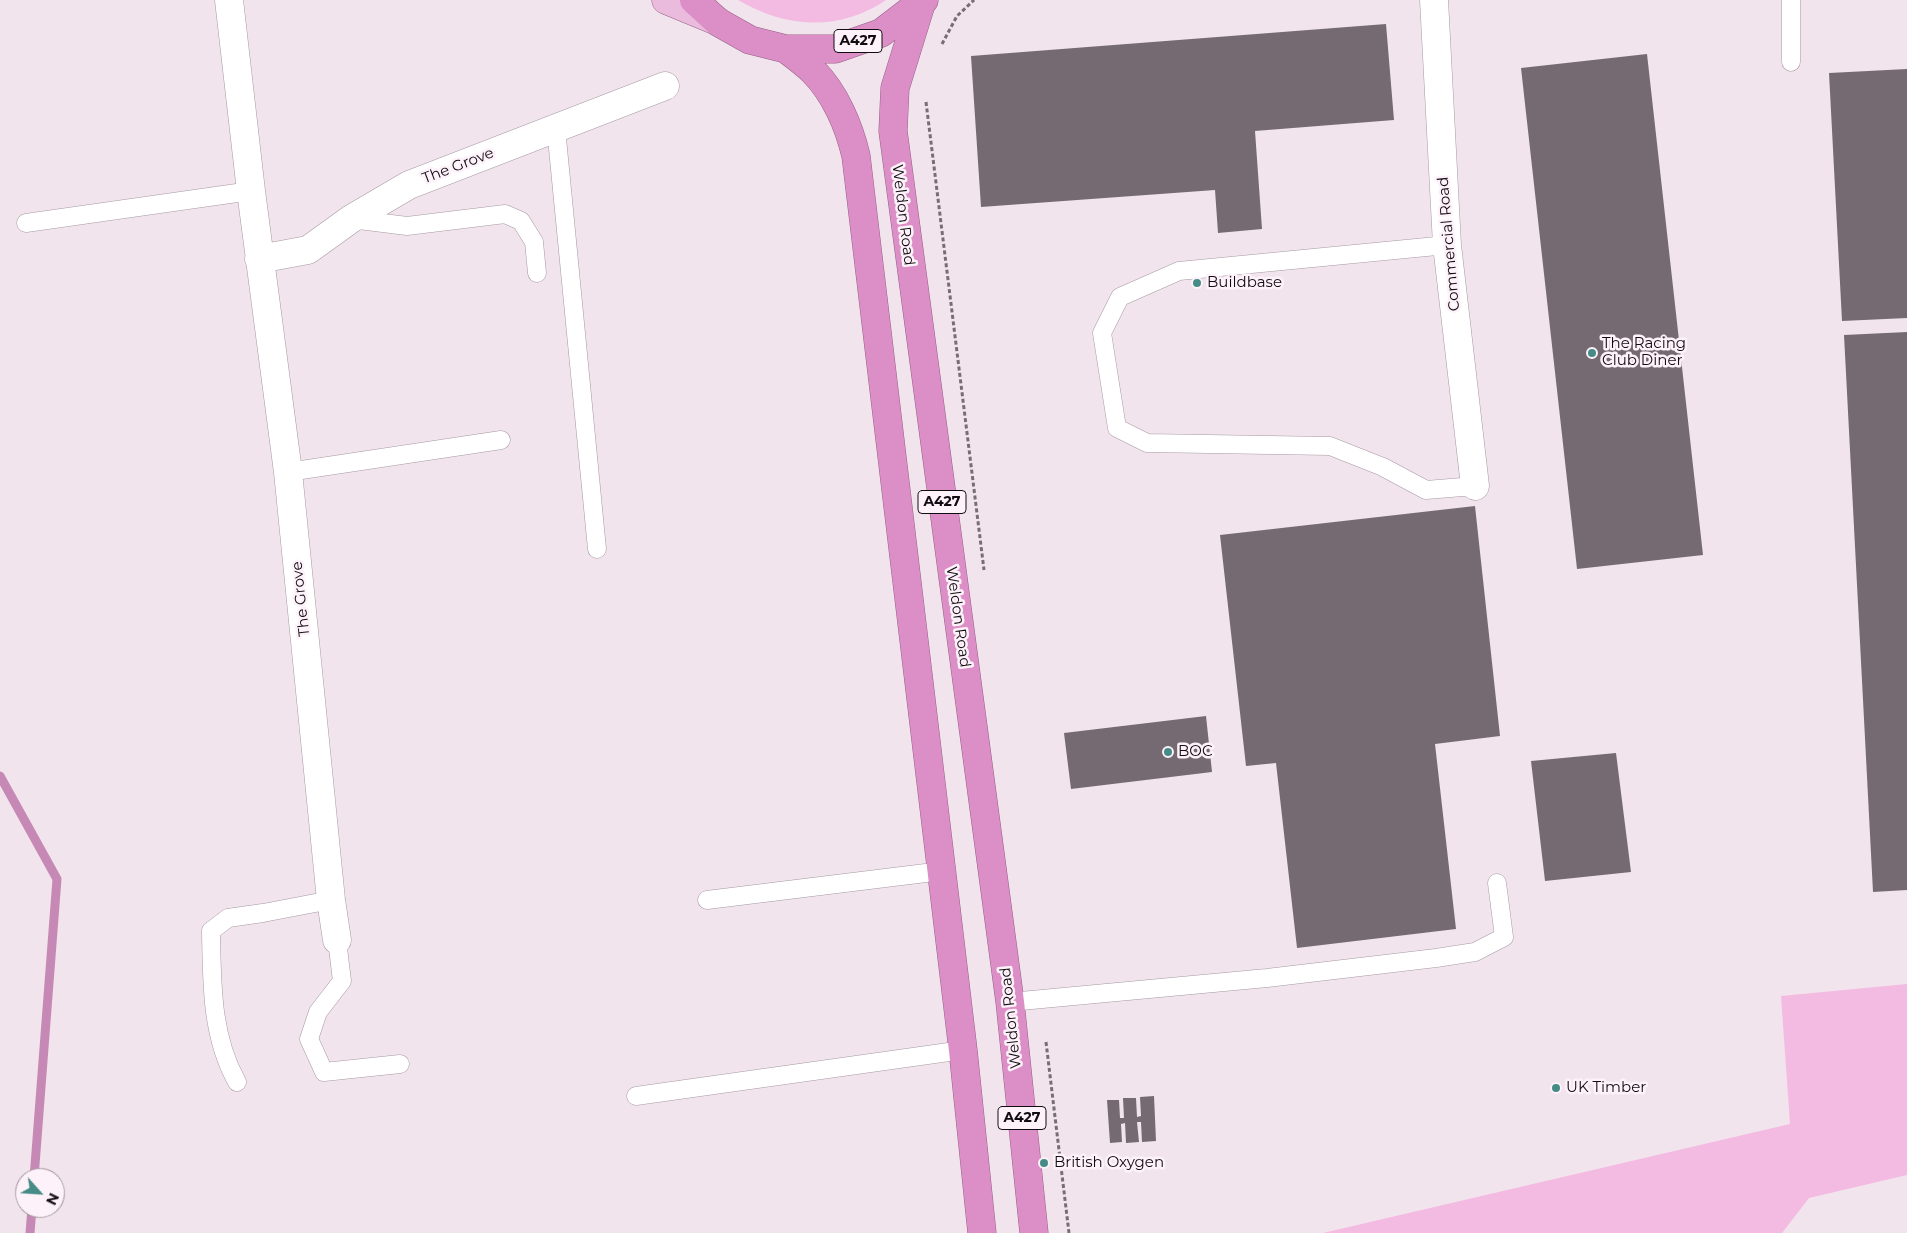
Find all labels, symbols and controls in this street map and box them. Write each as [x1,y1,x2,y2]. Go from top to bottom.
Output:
road number: A427 [834,29,882,52]
street label: The Grove [420,144,496,188]
street label: Weldon Road [888,163,918,267]
street label: Commercial Road [1434,176,1464,312]
place label: Buildbase [1207,274,1282,292]
marker: Buildbase [1191,277,1203,289]
place label: The Racing Club Diner [1602,335,1686,370]
marker: The Racing Club Diner [1586,347,1598,359]
road number: A427 [918,491,966,514]
street label: The Grove [288,561,314,637]
street label: Weldon Road [942,565,974,669]
place label: BOC [1178,743,1213,761]
marker: BOC [1162,746,1174,758]
street label: Weldon Road [997,966,1025,1070]
place label: UK Timber [1566,1079,1646,1097]
marker: UK Timber [1550,1082,1562,1094]
road number: A427 [998,1106,1046,1130]
place label: British Oxygen [1054,1154,1164,1172]
marker: British Oxygen [1038,1157,1050,1169]
north arrow [15,1168,65,1218]
text: N [42,1190,63,1208]

